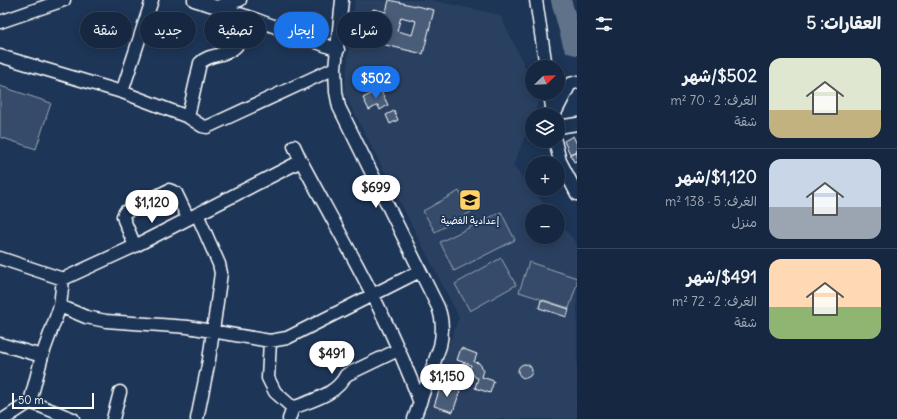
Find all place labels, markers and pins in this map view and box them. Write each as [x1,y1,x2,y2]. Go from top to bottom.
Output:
pin: $502 [352,66,400,100]
pin: $699 [352,175,400,209]
school or university icon: إعدادية الفضية [457,187,483,213]
pin: $1,120 [119,190,185,224]
place label: إعدادية الفضية [441,214,500,228]
pin: $491 [308,341,356,375]
pin: $1,150 [414,364,480,398]

